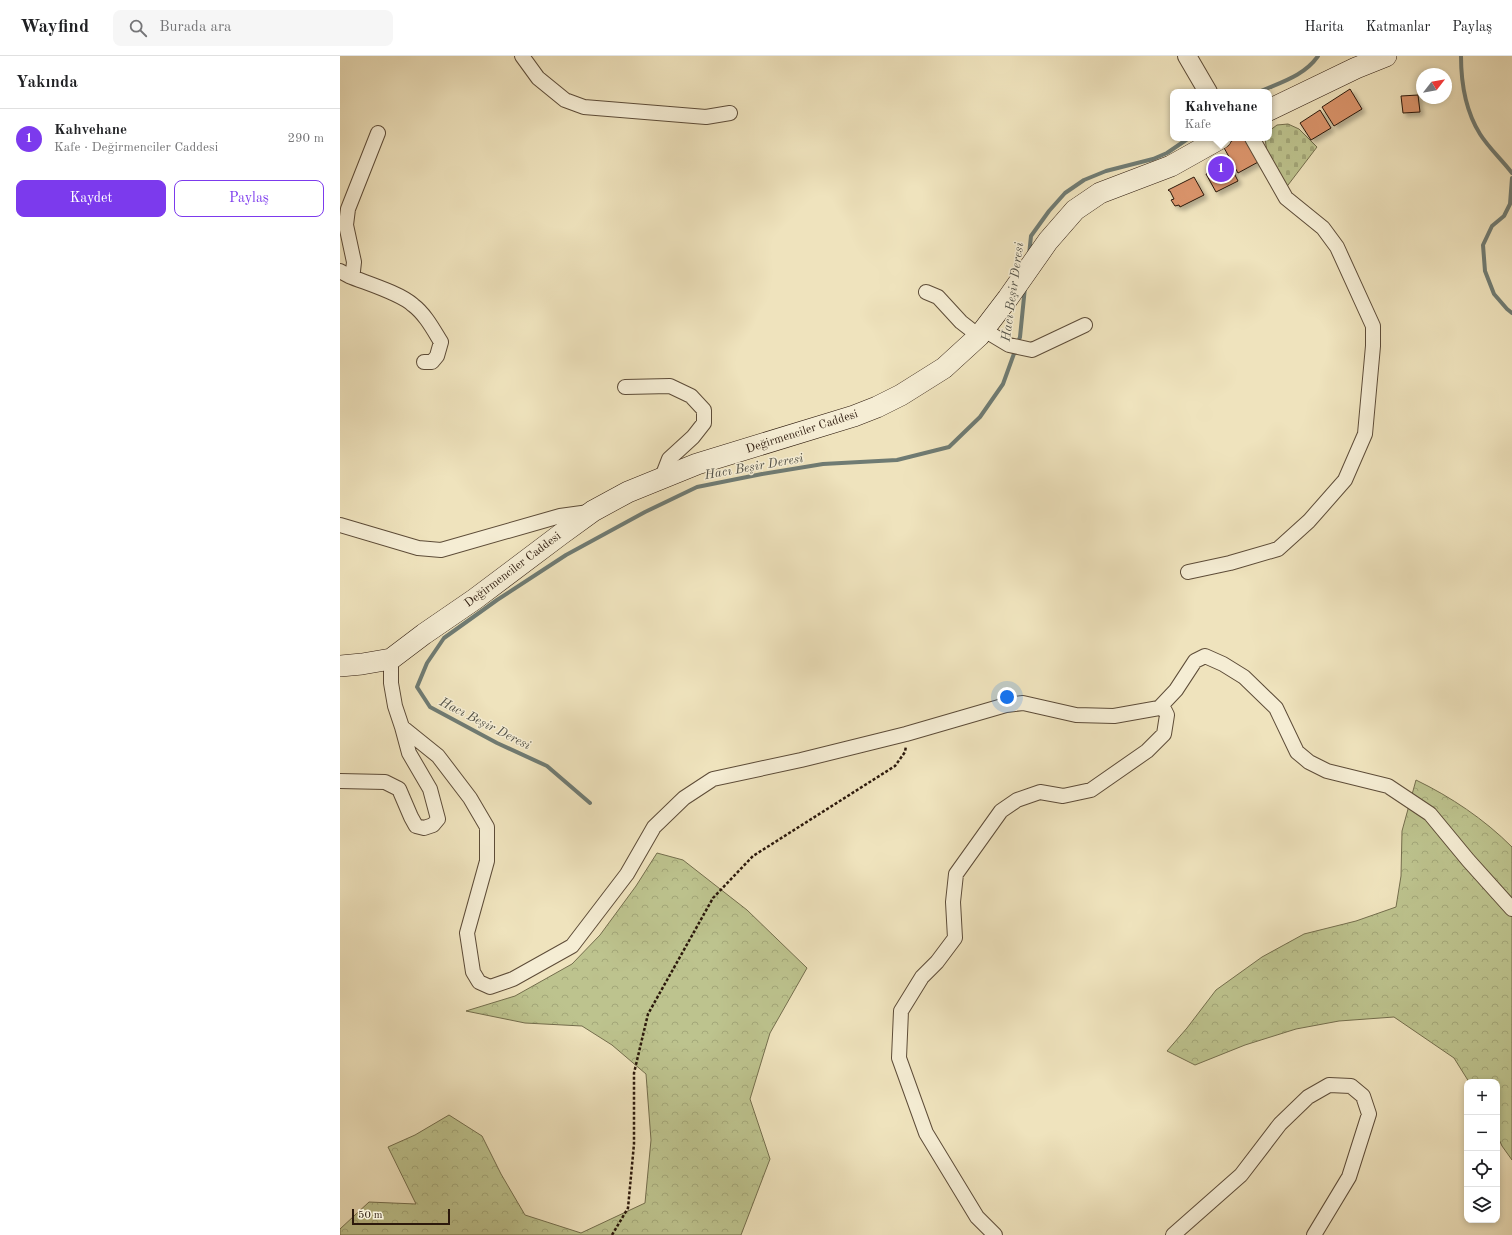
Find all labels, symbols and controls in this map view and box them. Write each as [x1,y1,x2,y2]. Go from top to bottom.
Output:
search box [113,10,393,46]
icon: search [127,17,149,39]
text: Wayfind [20,18,89,37]
text: Burada ara [159,20,232,35]
text: Harita [1304,20,1344,34]
text: Katmanlar [1366,20,1430,34]
text: Paylaş [1452,20,1492,34]
north arrow [1416,68,1452,104]
text: Yakında [16,74,78,91]
popup [1170,89,1272,141]
text: Kahvehane [1184,100,1258,115]
text: Kafe [1184,118,1211,131]
text: Kahvehane [54,123,127,138]
text: 1 [25,132,33,145]
text: 290 m [287,132,324,145]
text: Kafe · Değirmenciler Caddesi [54,141,218,154]
pin: 1 [1208,154,1234,184]
button: Kaydet [16,180,166,217]
button: Paylaş [174,180,324,217]
water label: Hacı Beşir Deresi [999,241,1026,343]
street label: Değirmenciler Caddesi [744,408,860,456]
water label: Hacı Beşir Deresi [703,452,805,482]
street label: Değirmenciler Caddesi [463,530,563,610]
your location [997,687,1017,707]
water label: Hacı Beşir Deresi [437,695,533,753]
map controls [1464,1079,1500,1223]
button: + [1464,1079,1500,1115]
button: − [1464,1115,1500,1151]
button: locate [1464,1151,1500,1187]
button: layers [1464,1187,1500,1223]
scale bar [352,1207,450,1226]
text: 50 m [358,1210,383,1221]

